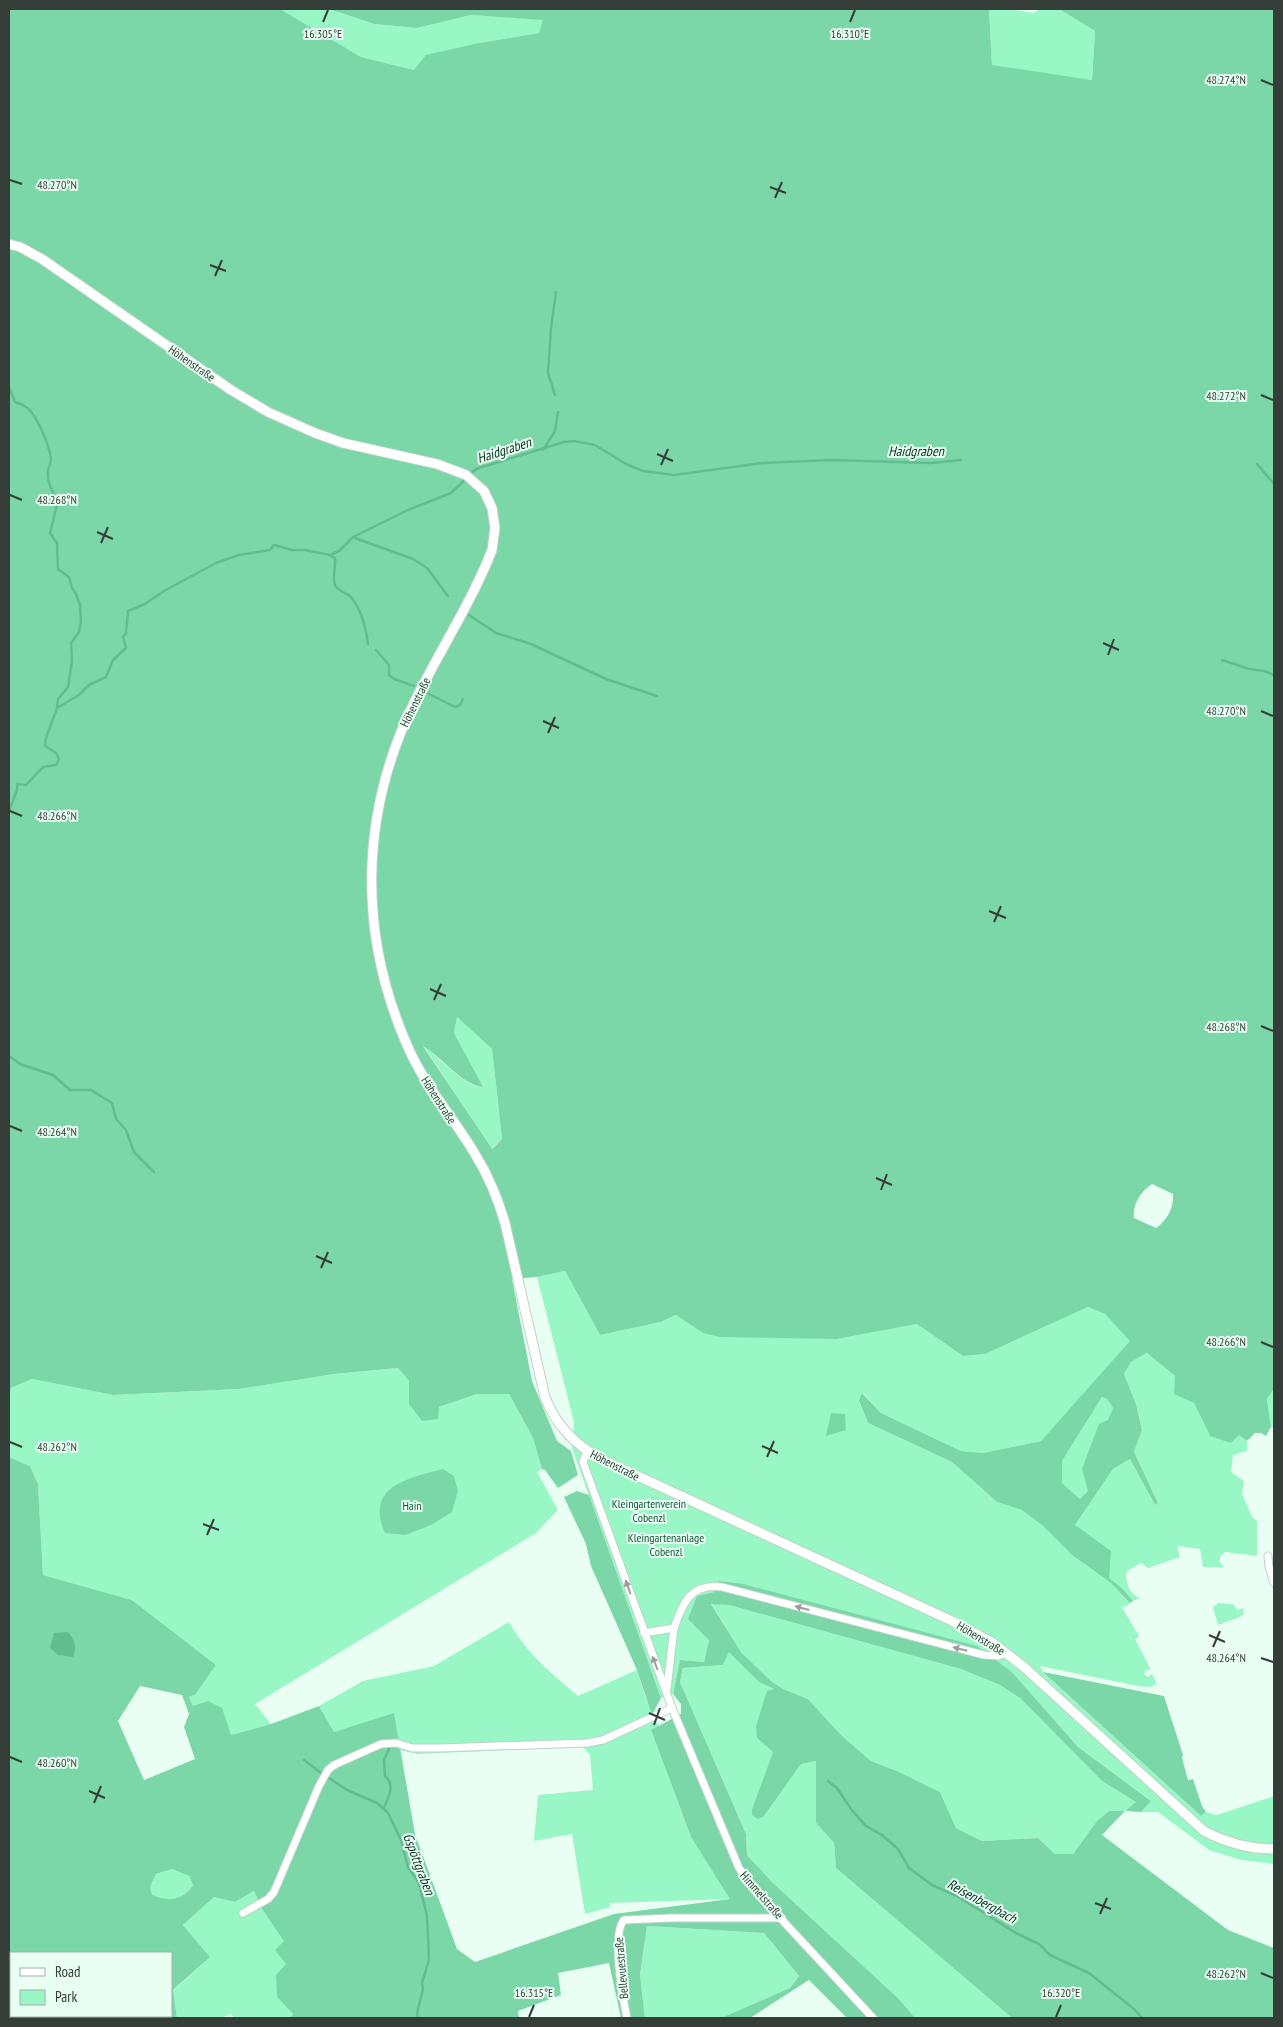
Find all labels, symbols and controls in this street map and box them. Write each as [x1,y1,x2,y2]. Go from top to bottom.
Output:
text: 16.305°E [304,26,342,41]
text: 16.310°E [831,26,869,41]
text: 48.274°N [1206,72,1246,87]
text: 48.270°N [37,177,77,192]
street label: Höhenstraße [166,342,218,384]
text: 48.272°N [1206,388,1246,403]
water label: Haidgraben [475,433,534,467]
water label: Haidgraben [888,442,945,460]
text: 48.268°N [37,492,77,507]
street label: Höhenstraße [397,675,433,729]
text: 48.270°N [1206,703,1246,718]
text: 48.266°N [37,808,77,823]
text: 48.268°N [1206,1019,1246,1034]
street label: Höhenstraße [418,1074,460,1126]
text: 48.264°N [37,1124,77,1139]
text: 48.266°N [1206,1334,1246,1349]
text: 48.262°N [37,1439,77,1454]
street label: Höhenstraße [588,1446,642,1484]
park label: Kleingartenverein Cobenzl [612,1496,686,1525]
park label: Hain [402,1498,422,1513]
park label: Kleingartenanlage Cobenzl [628,1530,704,1559]
one-way arrow [624,1580,631,1595]
one-way arrow [795,1604,810,1612]
street label: Höhenstraße [954,1618,1008,1658]
one-way arrow [952,1645,967,1653]
text: 48.264°N [1206,1650,1246,1665]
one-way arrow [651,1655,659,1670]
text: 48.260°N [37,1755,77,1770]
water label: Gspöttgraben [399,1831,439,1898]
street label: Himmelstraße [737,1868,787,1922]
water label: Reisenbergbach [944,1875,1020,1928]
street label: Bellevuestraße [611,1936,631,2000]
legend [10,1952,172,2017]
text: Road [55,1962,81,1981]
text: 48.262°N [1206,1966,1246,1981]
text: 16.315°E [515,1985,553,2000]
text: 16.320°E [1042,1985,1080,2000]
text: Park [55,1987,77,2006]

